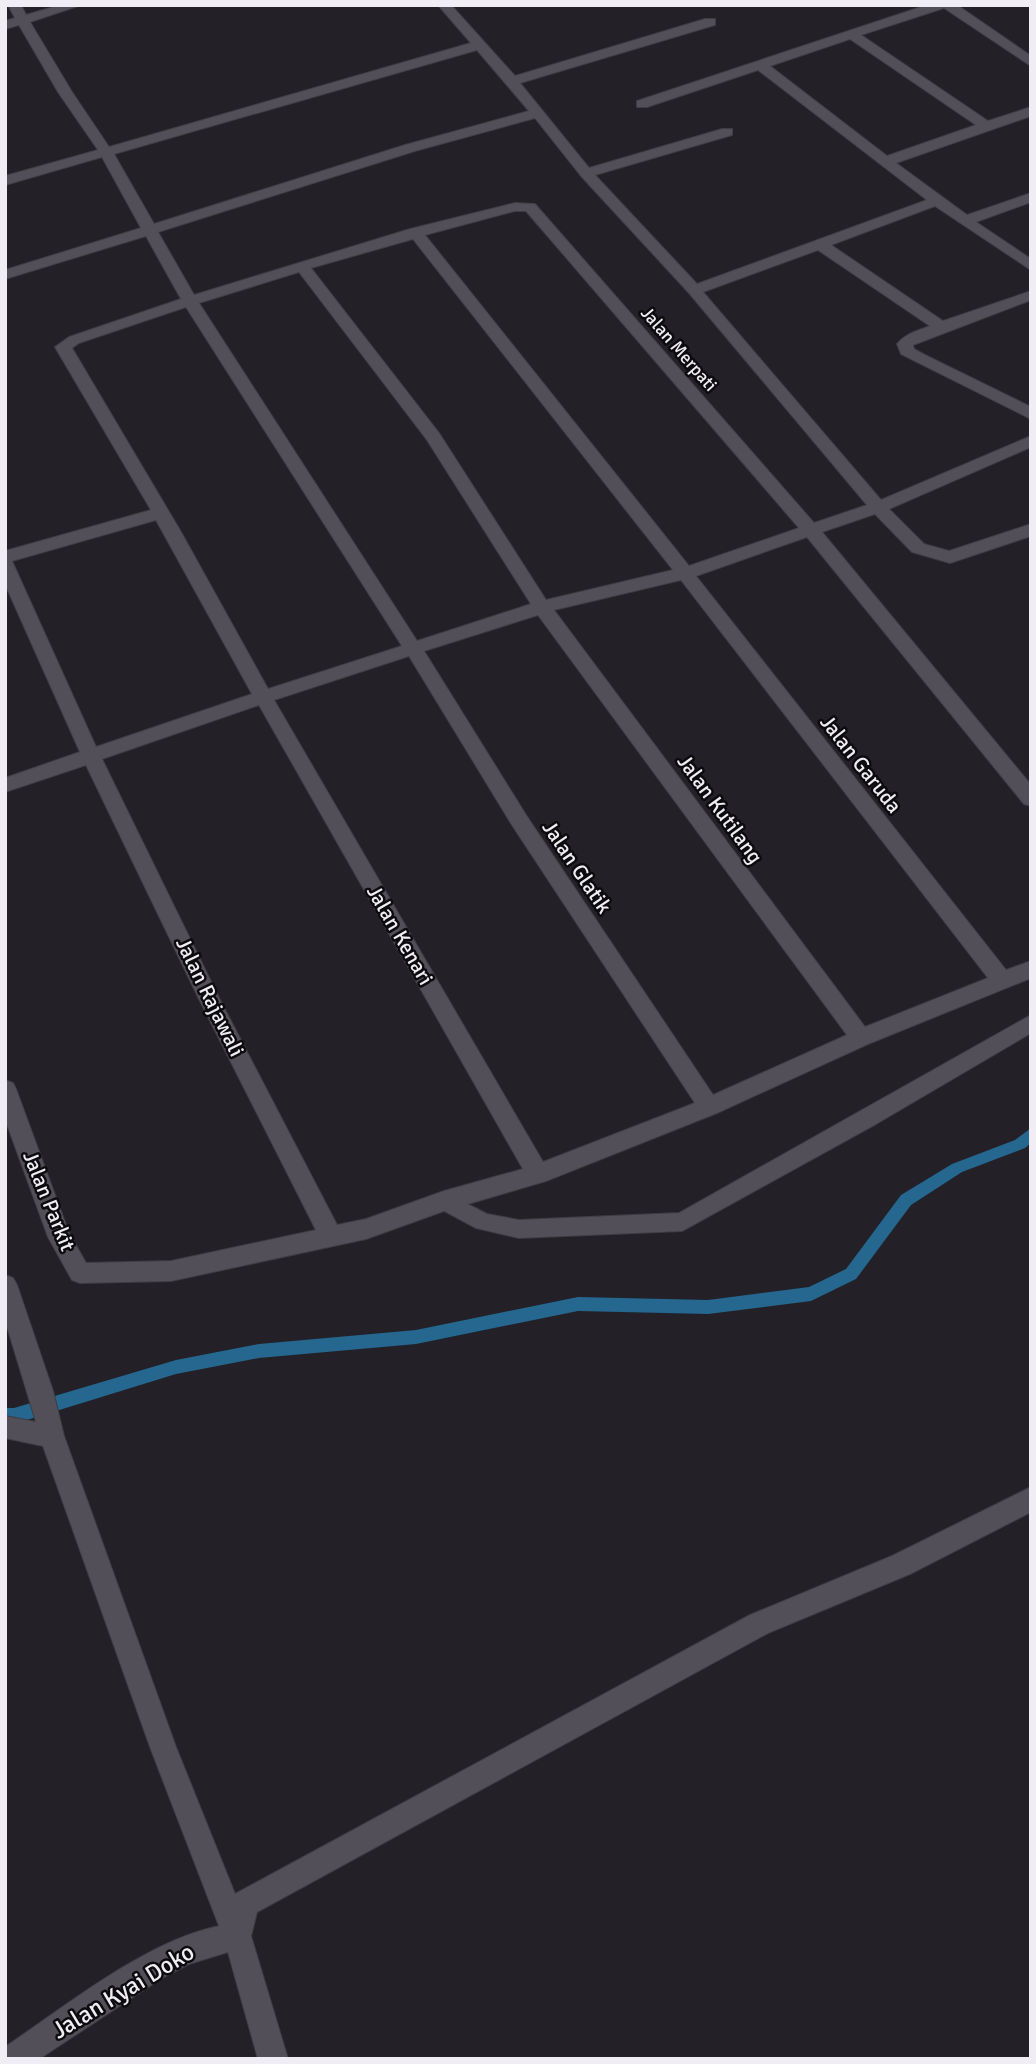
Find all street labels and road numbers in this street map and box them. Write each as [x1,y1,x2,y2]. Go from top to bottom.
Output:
street label: Jalan Merpati [636,302,722,396]
street label: Jalan Garuda [815,710,907,818]
street label: Jalan Kutilang [672,749,768,869]
street label: Jalan Glatik [537,816,618,919]
street label: Jalan Kenari [361,880,439,990]
street label: Jalan Rajawali [170,933,250,1061]
street label: Jalan Parkit [17,1147,81,1255]
street label: Jalan Kyai Doko [46,1937,200,2045]

